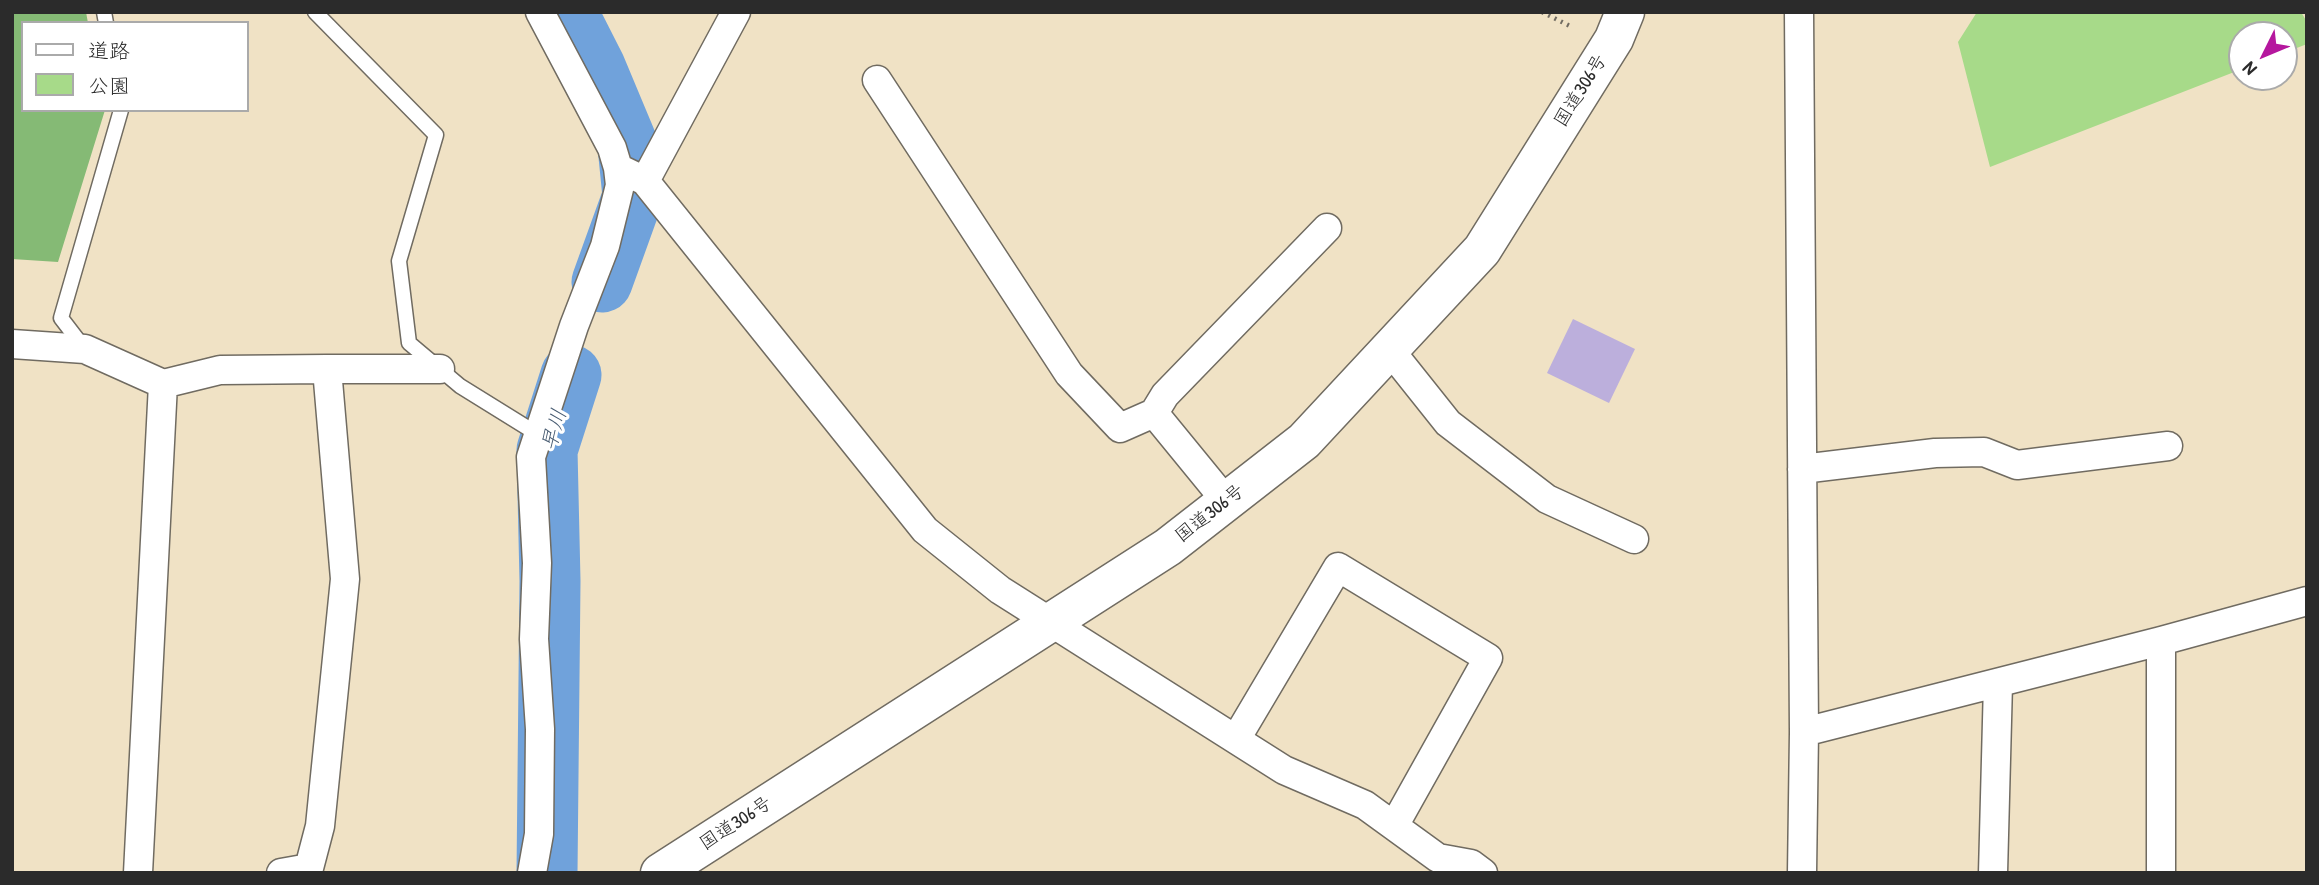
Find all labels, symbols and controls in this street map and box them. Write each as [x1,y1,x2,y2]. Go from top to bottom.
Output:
legend [21,21,248,112]
north arrow [2228,21,2298,91]
text: 道路 [88,36,130,65]
street label: 国道306号 [1550,50,1612,132]
text: N [2236,56,2262,82]
text: 公園 [88,71,130,100]
water label: 早川 [537,406,573,454]
street label: 国道306号 [1171,480,1249,548]
street label: 国道306号 [696,792,776,856]

